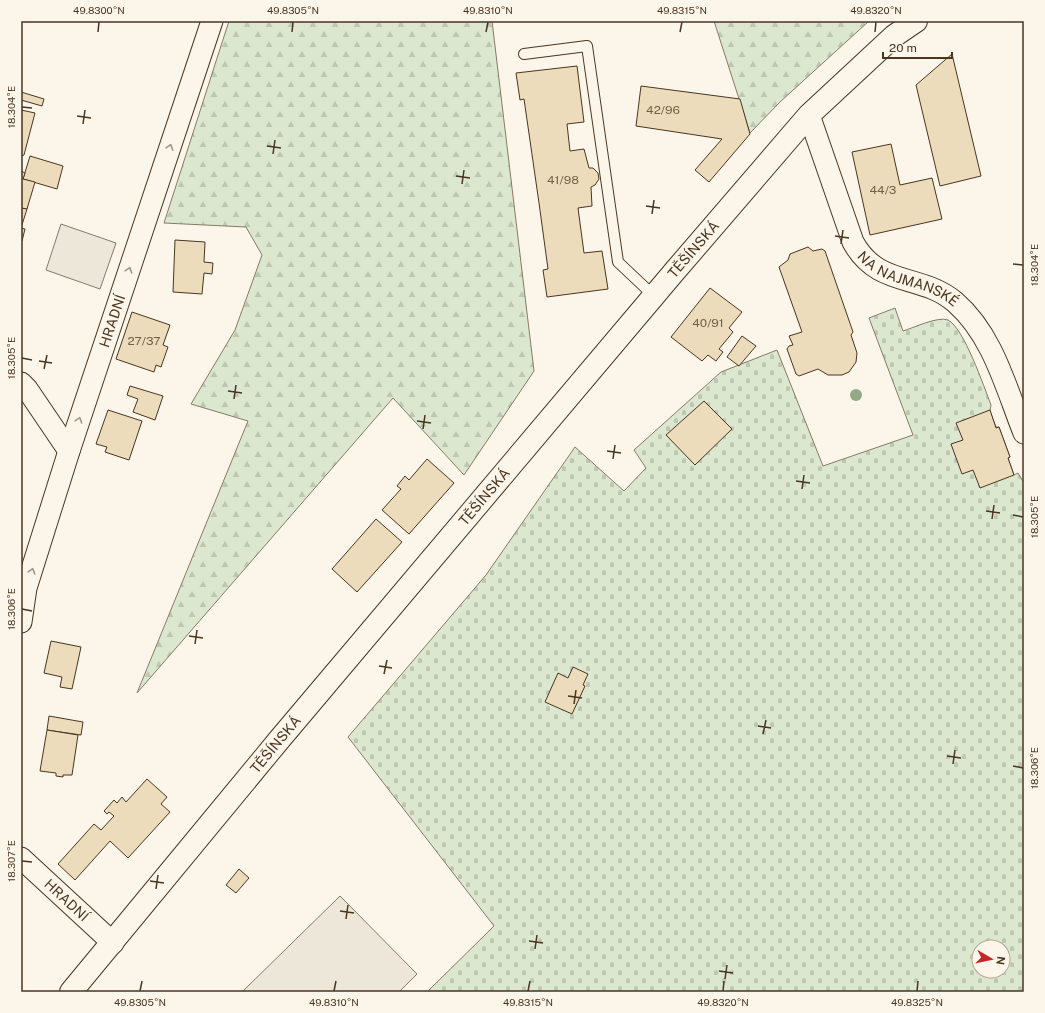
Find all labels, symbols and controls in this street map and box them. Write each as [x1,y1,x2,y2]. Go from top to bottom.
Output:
text: 49.8300°N [73,4,125,16]
text: 49.8305°N [267,4,319,16]
text: 49.8310°N [463,4,513,16]
text: 49.8315°N [657,4,707,16]
text: 49.8320°N [850,4,902,16]
scale bar [883,34,952,60]
text: 20 m [889,41,917,55]
text: 18.304°E [5,86,17,128]
house number: 42/96 [646,103,680,117]
one-way arrow [165,143,174,150]
house number: 41/98 [547,173,579,187]
house number: 44/3 [870,183,896,197]
street label: TĚŠÍNSKÁ [665,217,722,281]
text: 18.304°E [1028,244,1040,286]
street label: NA NAJMANSKÉ [854,248,962,310]
one-way arrow [124,267,133,274]
street label: HRADNÍ [96,291,129,349]
house number: 40/91 [692,316,724,330]
house number: 27/37 [127,334,161,348]
text: 18.305°E [5,337,17,379]
one-way arrow [74,417,83,424]
street label: TĚŠÍNSKÁ [456,464,513,529]
text: 18.305°E [1028,496,1040,538]
one-way arrow [27,567,36,574]
text: 18.306°E [5,588,17,630]
street label: TĚŠÍNSKÁ [247,712,304,777]
text: 18.306°E [1028,747,1040,789]
text: 18.307°E [5,840,17,882]
street label: HRADNÍ [41,876,93,925]
north arrow [971,939,1011,979]
text: N [994,955,1007,966]
text: 49.8305°N [114,996,166,1008]
text: 49.8310°N [309,996,359,1008]
text: 49.8315°N [503,996,553,1008]
text: 49.8320°N [697,996,749,1008]
text: 49.8325°N [891,996,943,1008]

